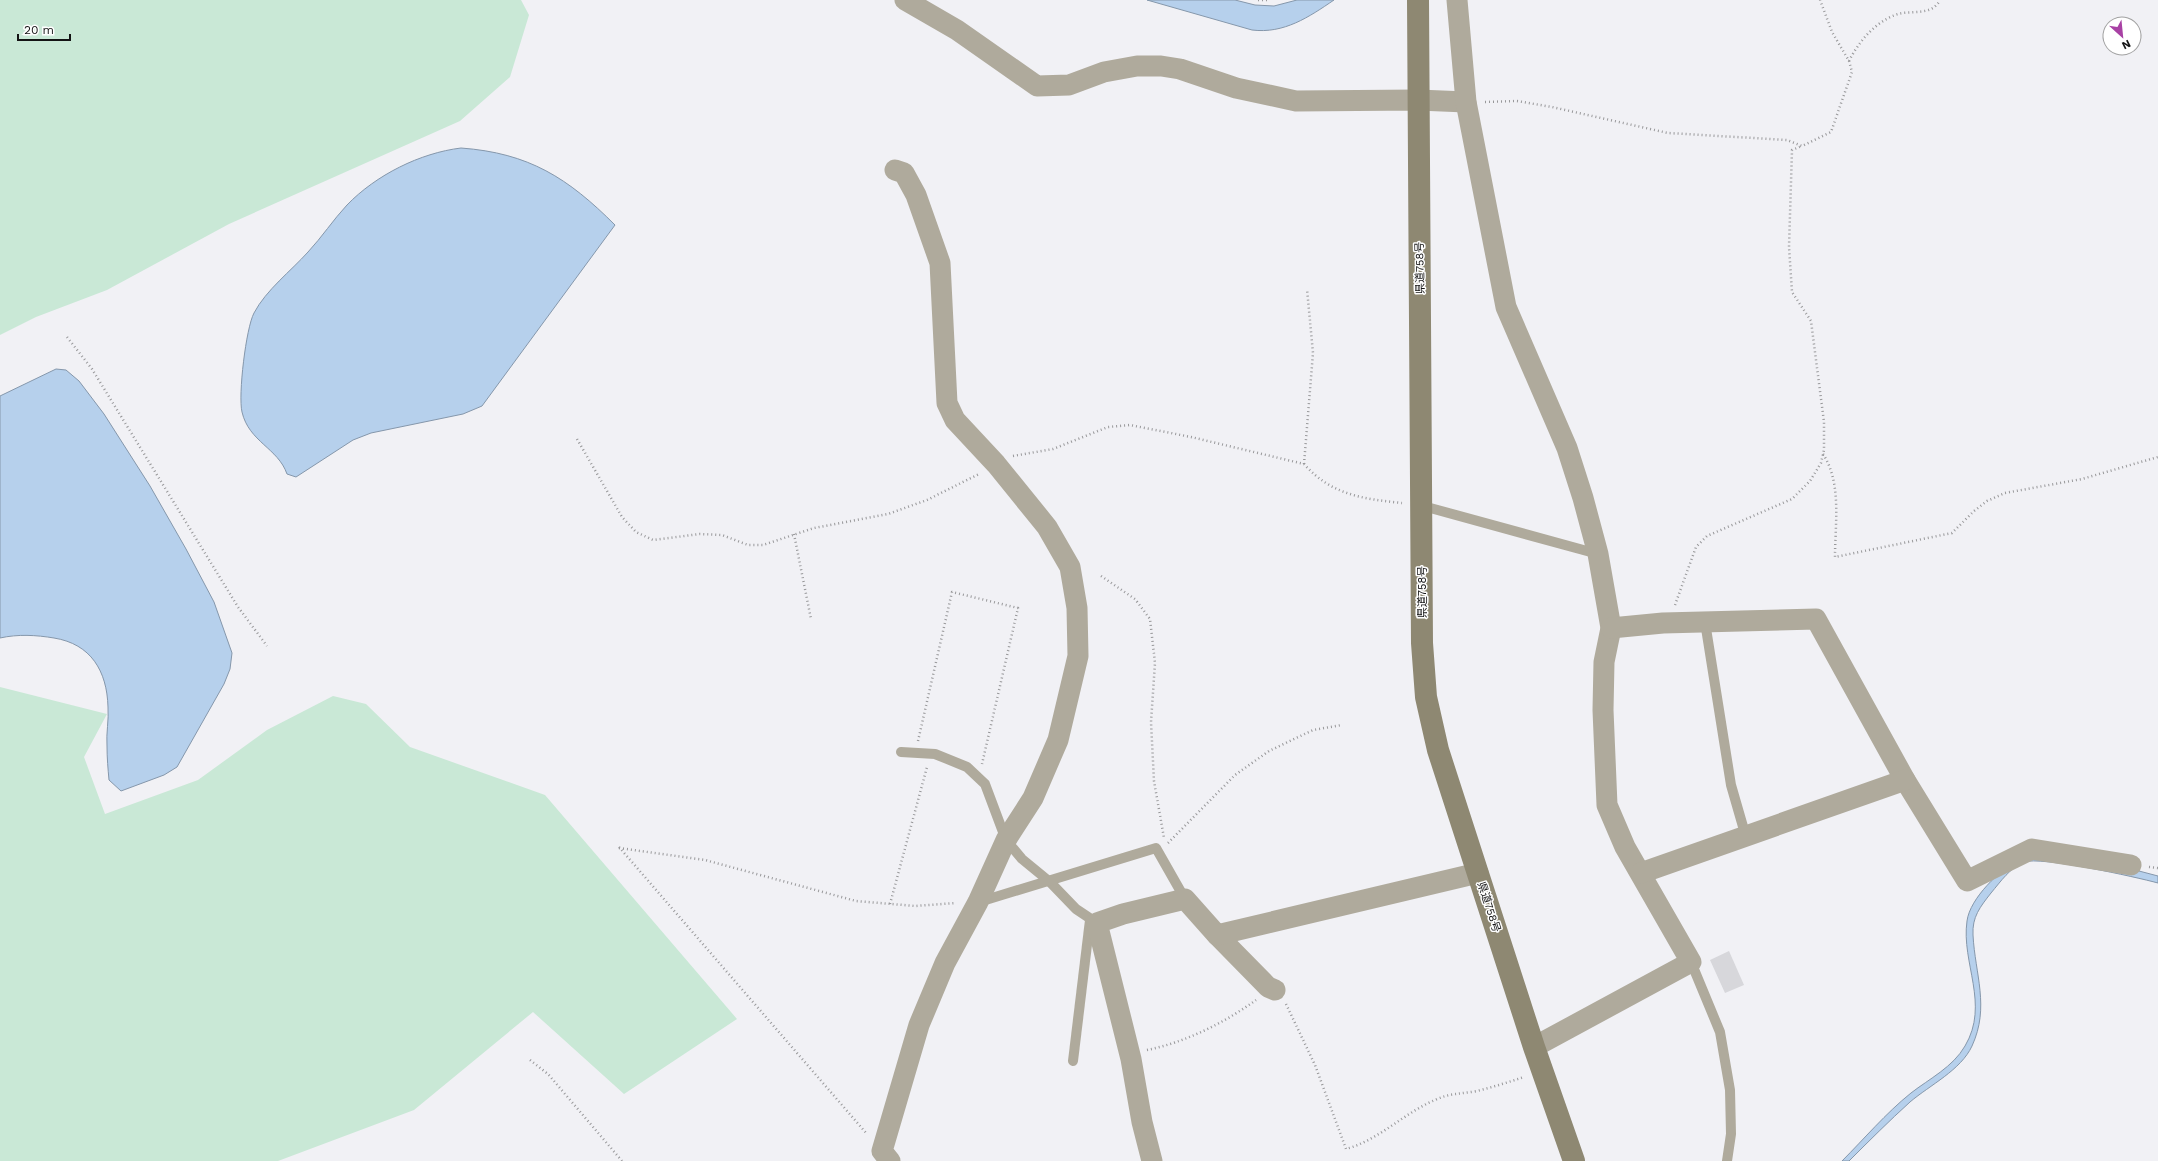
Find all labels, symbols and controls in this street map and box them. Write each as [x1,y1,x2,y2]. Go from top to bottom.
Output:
scale bar [18,16,70,42]
north arrow [2102,16,2142,56]
text: 20 m [24,23,54,37]
text: N [2120,37,2133,52]
street label: 県道758号 [1413,242,1427,294]
street label: 県道758号 [1416,566,1429,618]
street label: 県道758号 [1475,880,1503,934]

